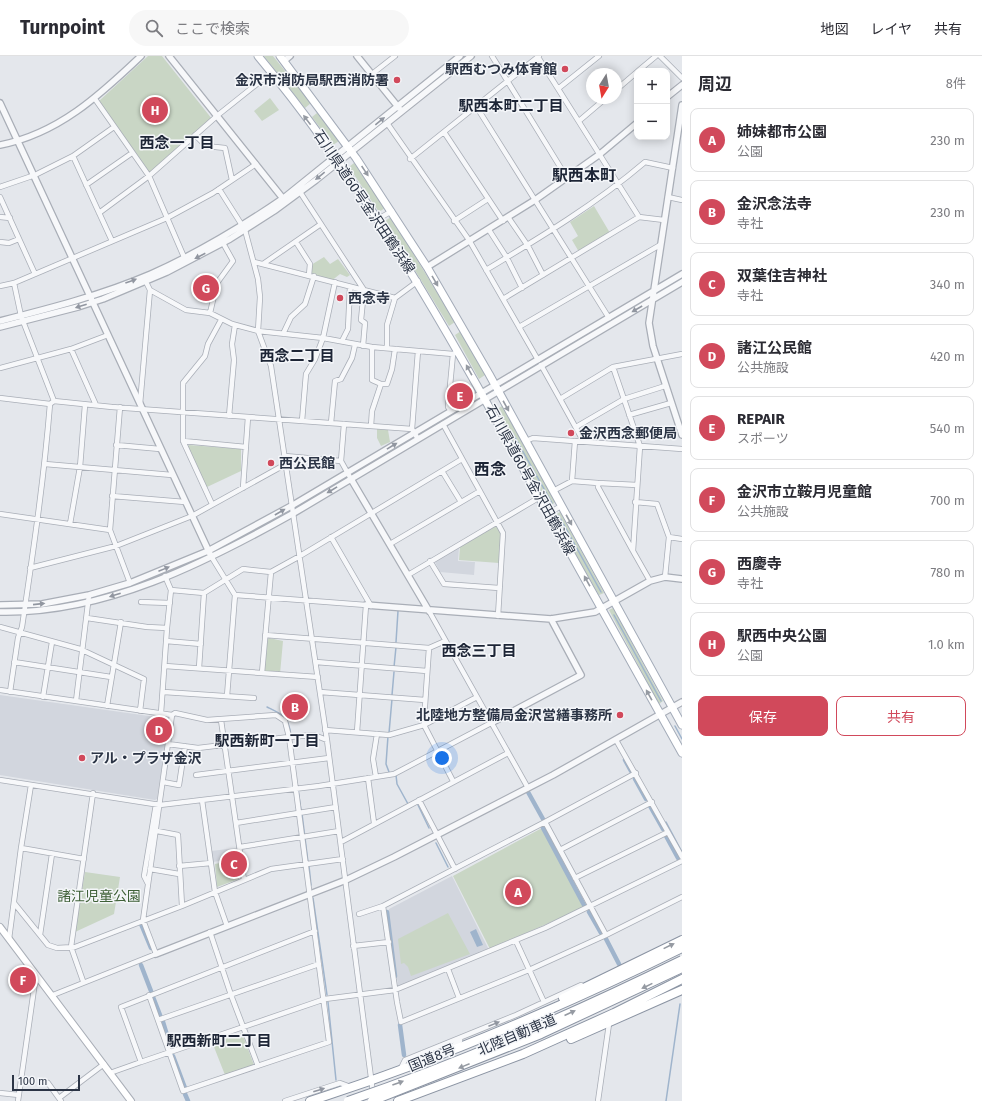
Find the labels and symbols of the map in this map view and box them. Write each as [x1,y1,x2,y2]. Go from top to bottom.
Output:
place label: 駅西むつみ体育館 [445,61,557,78]
marker: 駅西むつみ体育館 [560,64,570,74]
north arrow [586,68,622,104]
place label: 金沢市消防局駅西消防署 [235,72,389,89]
marker: 金沢市消防局駅西消防署 [392,75,402,85]
pin: H [142,95,168,125]
district label: 駅西本町二丁目 [458,97,564,115]
one-way arrow [303,114,312,125]
one-way arrow [375,116,385,125]
street label: 石川県道60号金沢田鶴浜線 [310,127,418,277]
district label: 西念一丁目 [139,134,215,152]
one-way arrow [361,166,369,177]
district label: 駅西本町 [552,166,616,185]
one-way arrow [315,172,325,181]
one-way arrow [195,253,206,259]
pin: G [193,273,219,303]
one-way arrow [432,275,439,287]
one-way arrow [125,278,137,284]
place label: 西念寺 [348,290,390,307]
marker: 西念寺 [335,293,345,303]
one-way arrow [74,303,86,309]
one-way arrow [631,306,643,313]
district label: 西念二丁目 [259,347,335,365]
one-way arrow [465,364,472,376]
pin: E [447,381,473,411]
one-way arrow [503,400,510,412]
street label: 石川県道60号金沢田鶴浜線 [482,402,578,558]
place label: 金沢西念郵便局 [579,425,677,442]
marker: 金沢西念郵便局 [566,428,576,438]
one-way arrow [386,443,398,450]
place label: 西公民館 [279,455,335,472]
marker: 西公民館 [266,458,276,468]
district label: 西念 [474,460,506,479]
one-way arrow [327,486,337,494]
one-way arrow [274,509,286,516]
one-way arrow [566,514,572,526]
one-way arrow [158,566,170,572]
one-way arrow [583,575,590,587]
one-way arrow [108,592,120,598]
one-way arrow [33,601,45,607]
district label: 西念三丁目 [441,642,517,660]
one-way arrow [646,689,652,701]
pin: B [282,692,308,722]
place label: 北陸地方整備局金沢営繕事務所 [416,707,612,724]
marker: 北陸地方整備局金沢営繕事務所 [615,710,625,720]
pin: D [146,715,172,745]
district label: 駅西新町一丁目 [214,732,320,750]
your location [432,748,452,768]
place label: アル・プラザ金沢 [90,750,202,767]
marker: アル・プラザ金沢 [77,753,87,763]
pin: C [221,849,247,879]
pin: A [505,877,531,907]
park label: 諸江児童公園 [57,888,141,905]
one-way arrow [663,943,674,949]
pin: F [10,965,36,995]
one-way arrow [641,982,653,989]
one-way arrow [565,1010,576,1016]
street label: 北陸自動車道 [475,1011,559,1059]
one-way arrow [489,1020,501,1026]
district label: 駅西新町二丁目 [166,1032,272,1050]
street label: 国道8号 [406,1041,458,1075]
one-way arrow [459,1063,470,1069]
scale bar [12,1073,80,1092]
one-way arrow [393,1079,405,1085]
one-way arrow [313,1087,325,1093]

